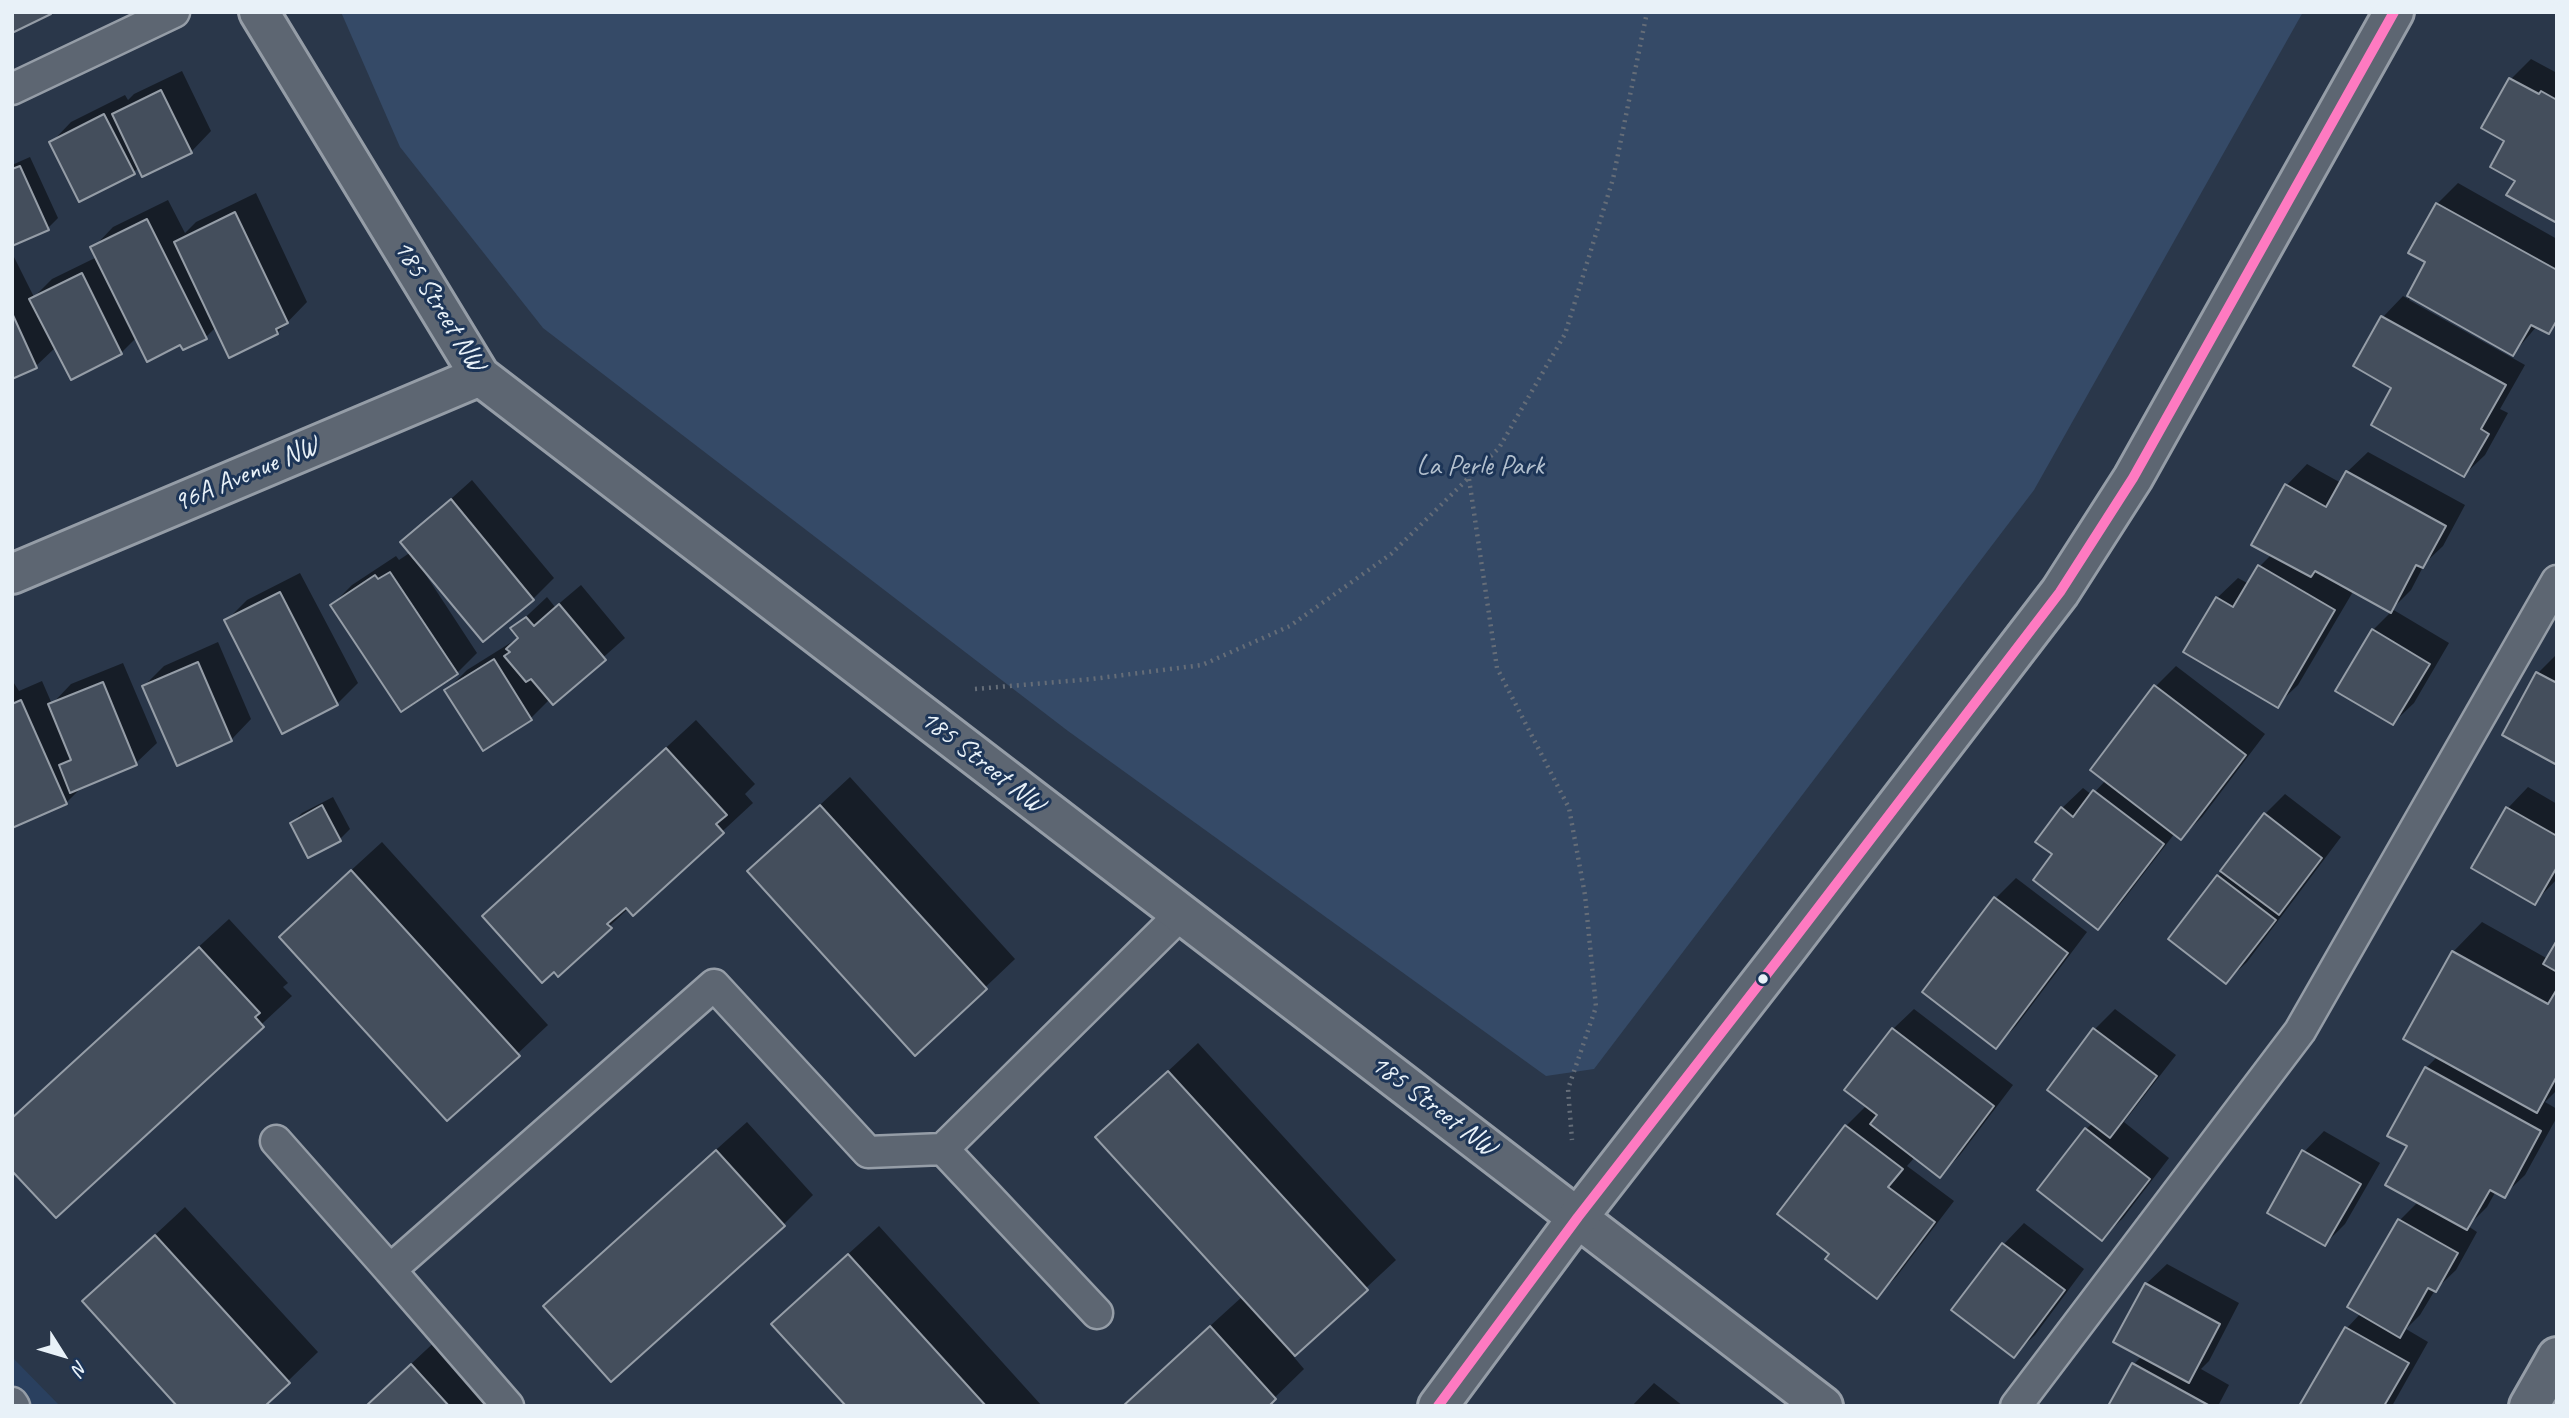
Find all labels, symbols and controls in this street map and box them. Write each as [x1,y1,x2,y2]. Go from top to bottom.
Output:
street label: 185 Street NW [385,234,493,378]
street label: 96A Avenue NW [169,429,323,521]
park label: La Perle Park [1416,450,1544,484]
street label: 185 Street NW [913,703,1051,821]
unlabelled marker [1756,972,1770,986]
street label: 185 Street NW [1363,1048,1503,1164]
north arrow [28,1320,98,1390]
text: N [67,1356,93,1380]

